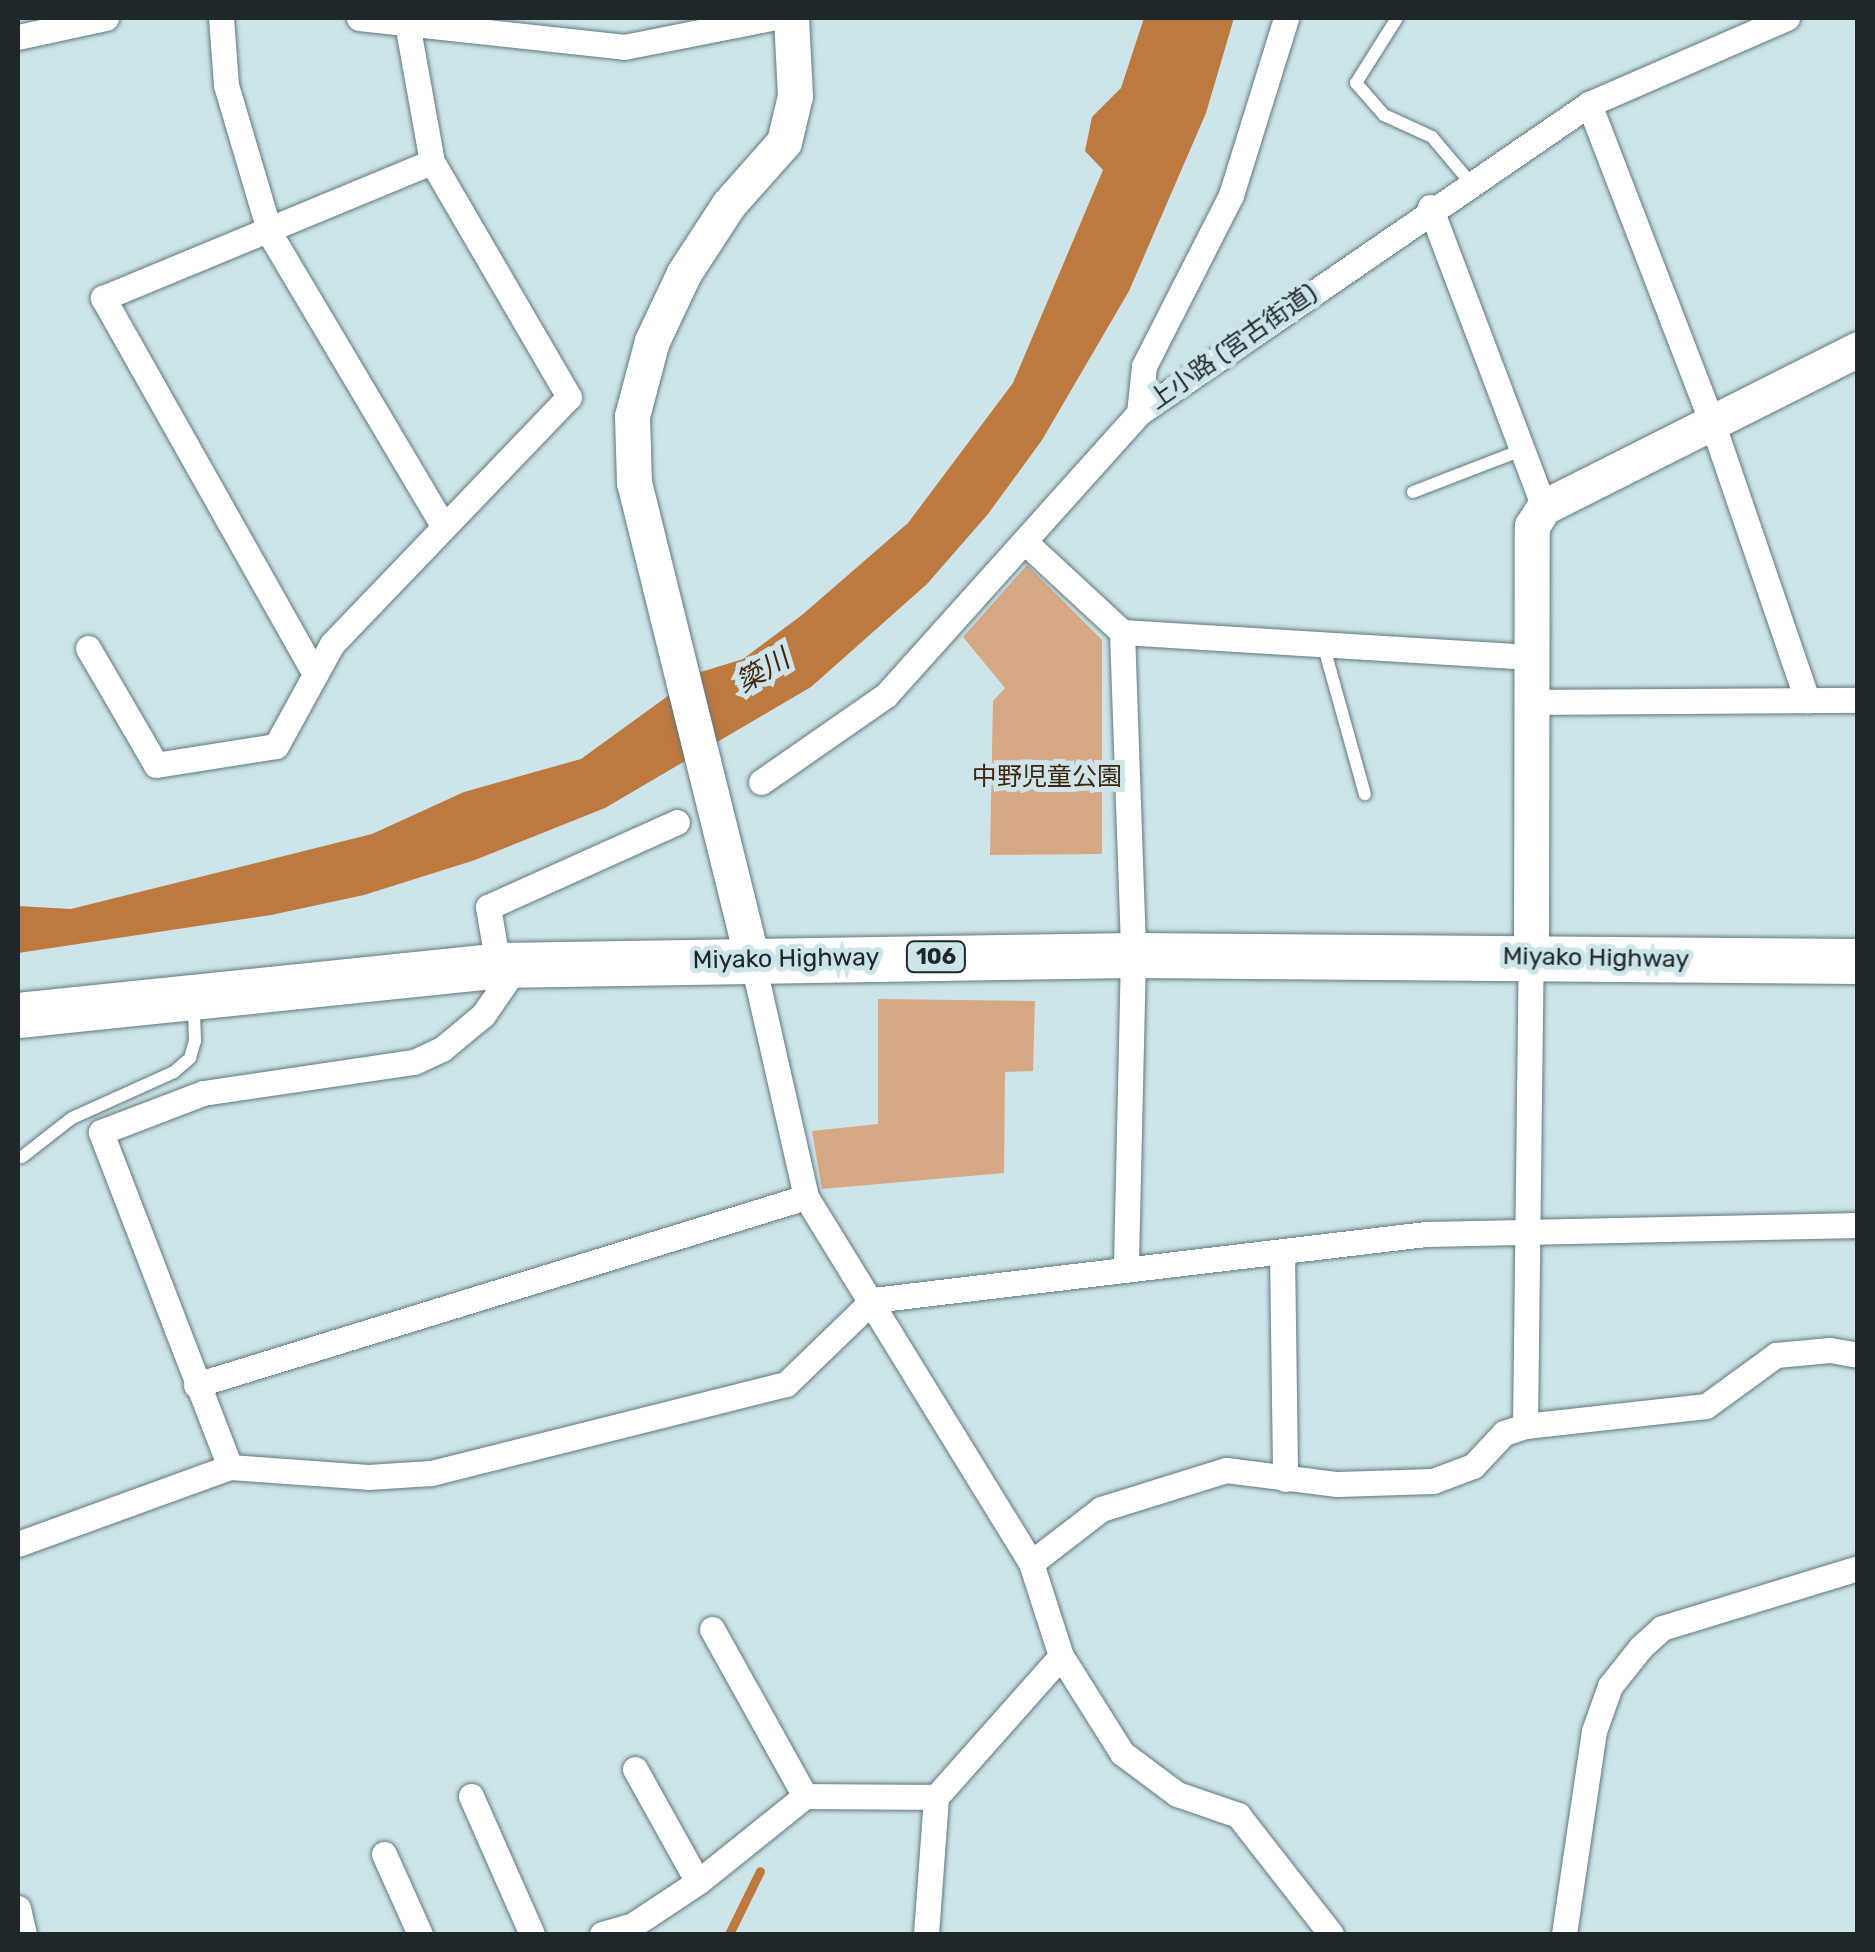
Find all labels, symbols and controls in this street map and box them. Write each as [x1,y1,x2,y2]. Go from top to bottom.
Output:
street label: 上小路 (宮古街道) [1143,278,1323,416]
water label: 簗川 [730,642,796,700]
park label: 中野児童公園 [972,762,1122,792]
road number: 106 [904,940,968,974]
street label: Miyako Highway [1502,941,1690,975]
street label: Miyako Highway [692,942,880,976]

